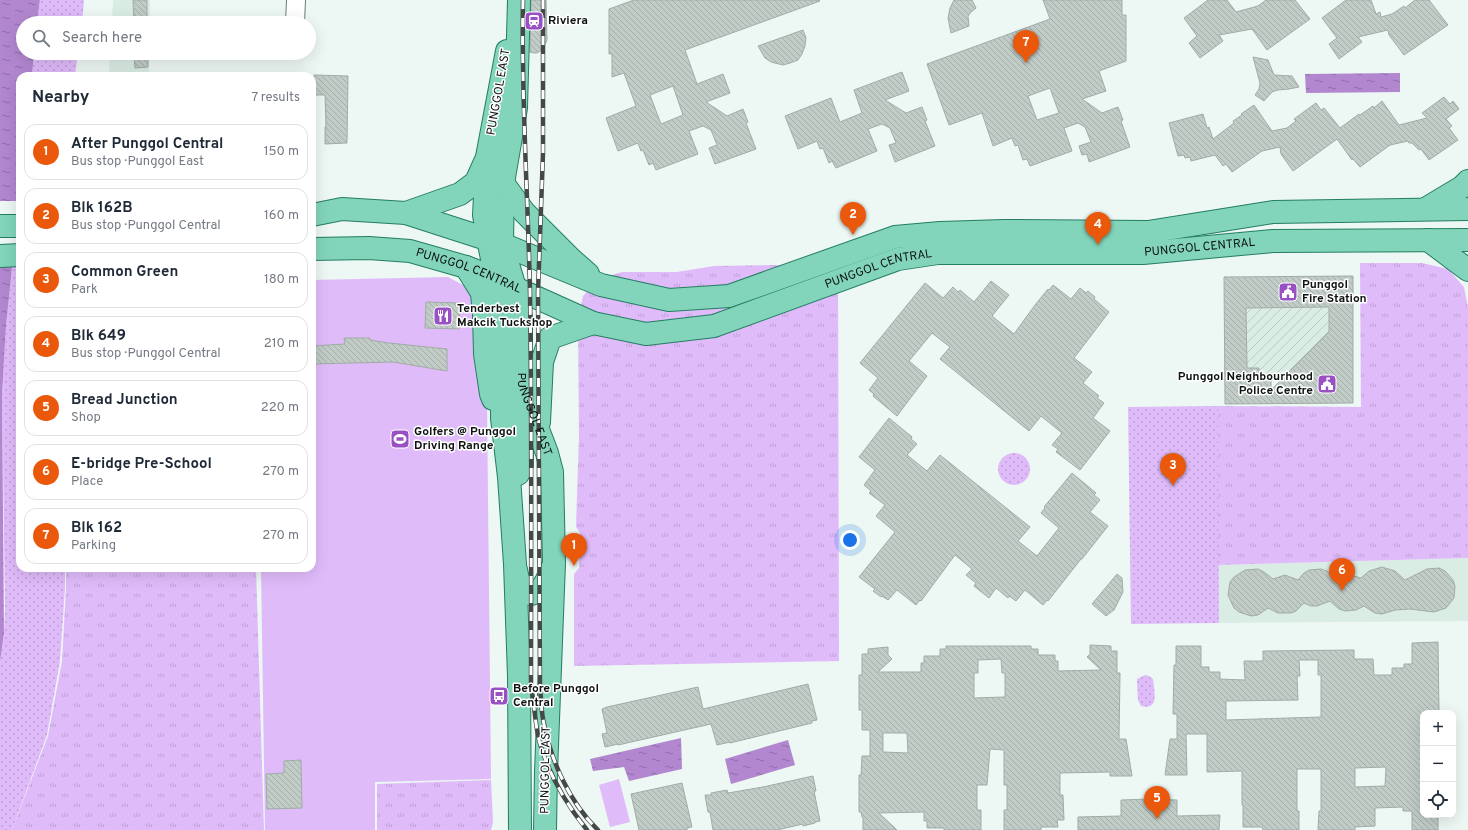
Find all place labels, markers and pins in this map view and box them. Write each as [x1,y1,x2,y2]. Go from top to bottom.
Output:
station icon: Riviera [523,10,545,32]
place label: Riviera [548,13,588,29]
pin: 7 [1013,30,1039,63]
pin: 2 [840,202,866,235]
pin: 4 [1085,212,1111,245]
place label: Punggol Fire Station [1302,277,1367,307]
public building icon: Punggol Fire Station [1277,281,1299,303]
place label: Tenderbest Makcik Tuckshop [457,301,553,331]
restaurant icon: Tenderbest Makcik Tuckshop [432,305,454,327]
place label: Punggol Neighbourhood Police Centre [1178,369,1313,399]
public building icon: Punggol Neighbourhood Police Centre [1316,373,1338,395]
place label: Golfers @ Punggol Driving Range [414,424,516,454]
sports icon: Golfers @ Punggol Driving Range [389,428,411,450]
pin: 3 [1160,453,1186,486]
pin: 1 [561,533,587,566]
pin: 6 [1329,558,1355,591]
place label: Before Punggol Central [513,681,599,711]
bus stop icon: Before Punggol Central [488,685,510,707]
pin: 5 [1144,786,1170,819]

